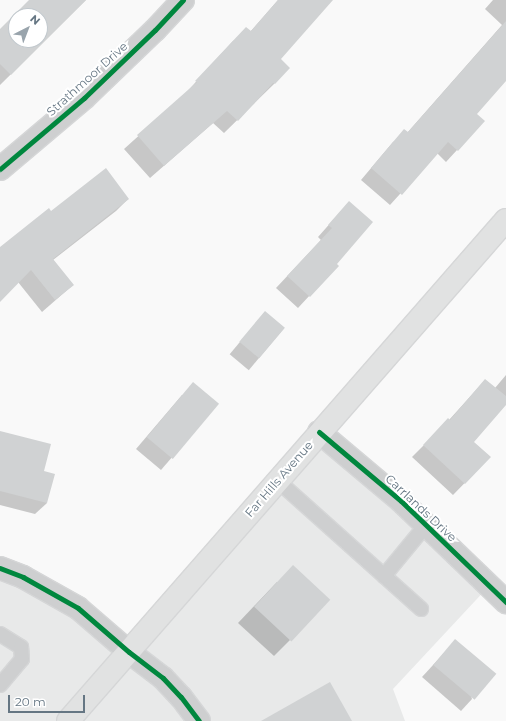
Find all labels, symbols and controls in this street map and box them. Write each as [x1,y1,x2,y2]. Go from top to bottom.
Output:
north arrow [8,8,48,48]
text: N [27,12,43,28]
street label: Strathmoor Drive [44,39,130,119]
street label: Far Hills Avenue [242,438,316,520]
street label: Carrlands Drive [382,471,460,545]
scale bar [10,687,87,713]
text: 20 m [15,694,46,709]

